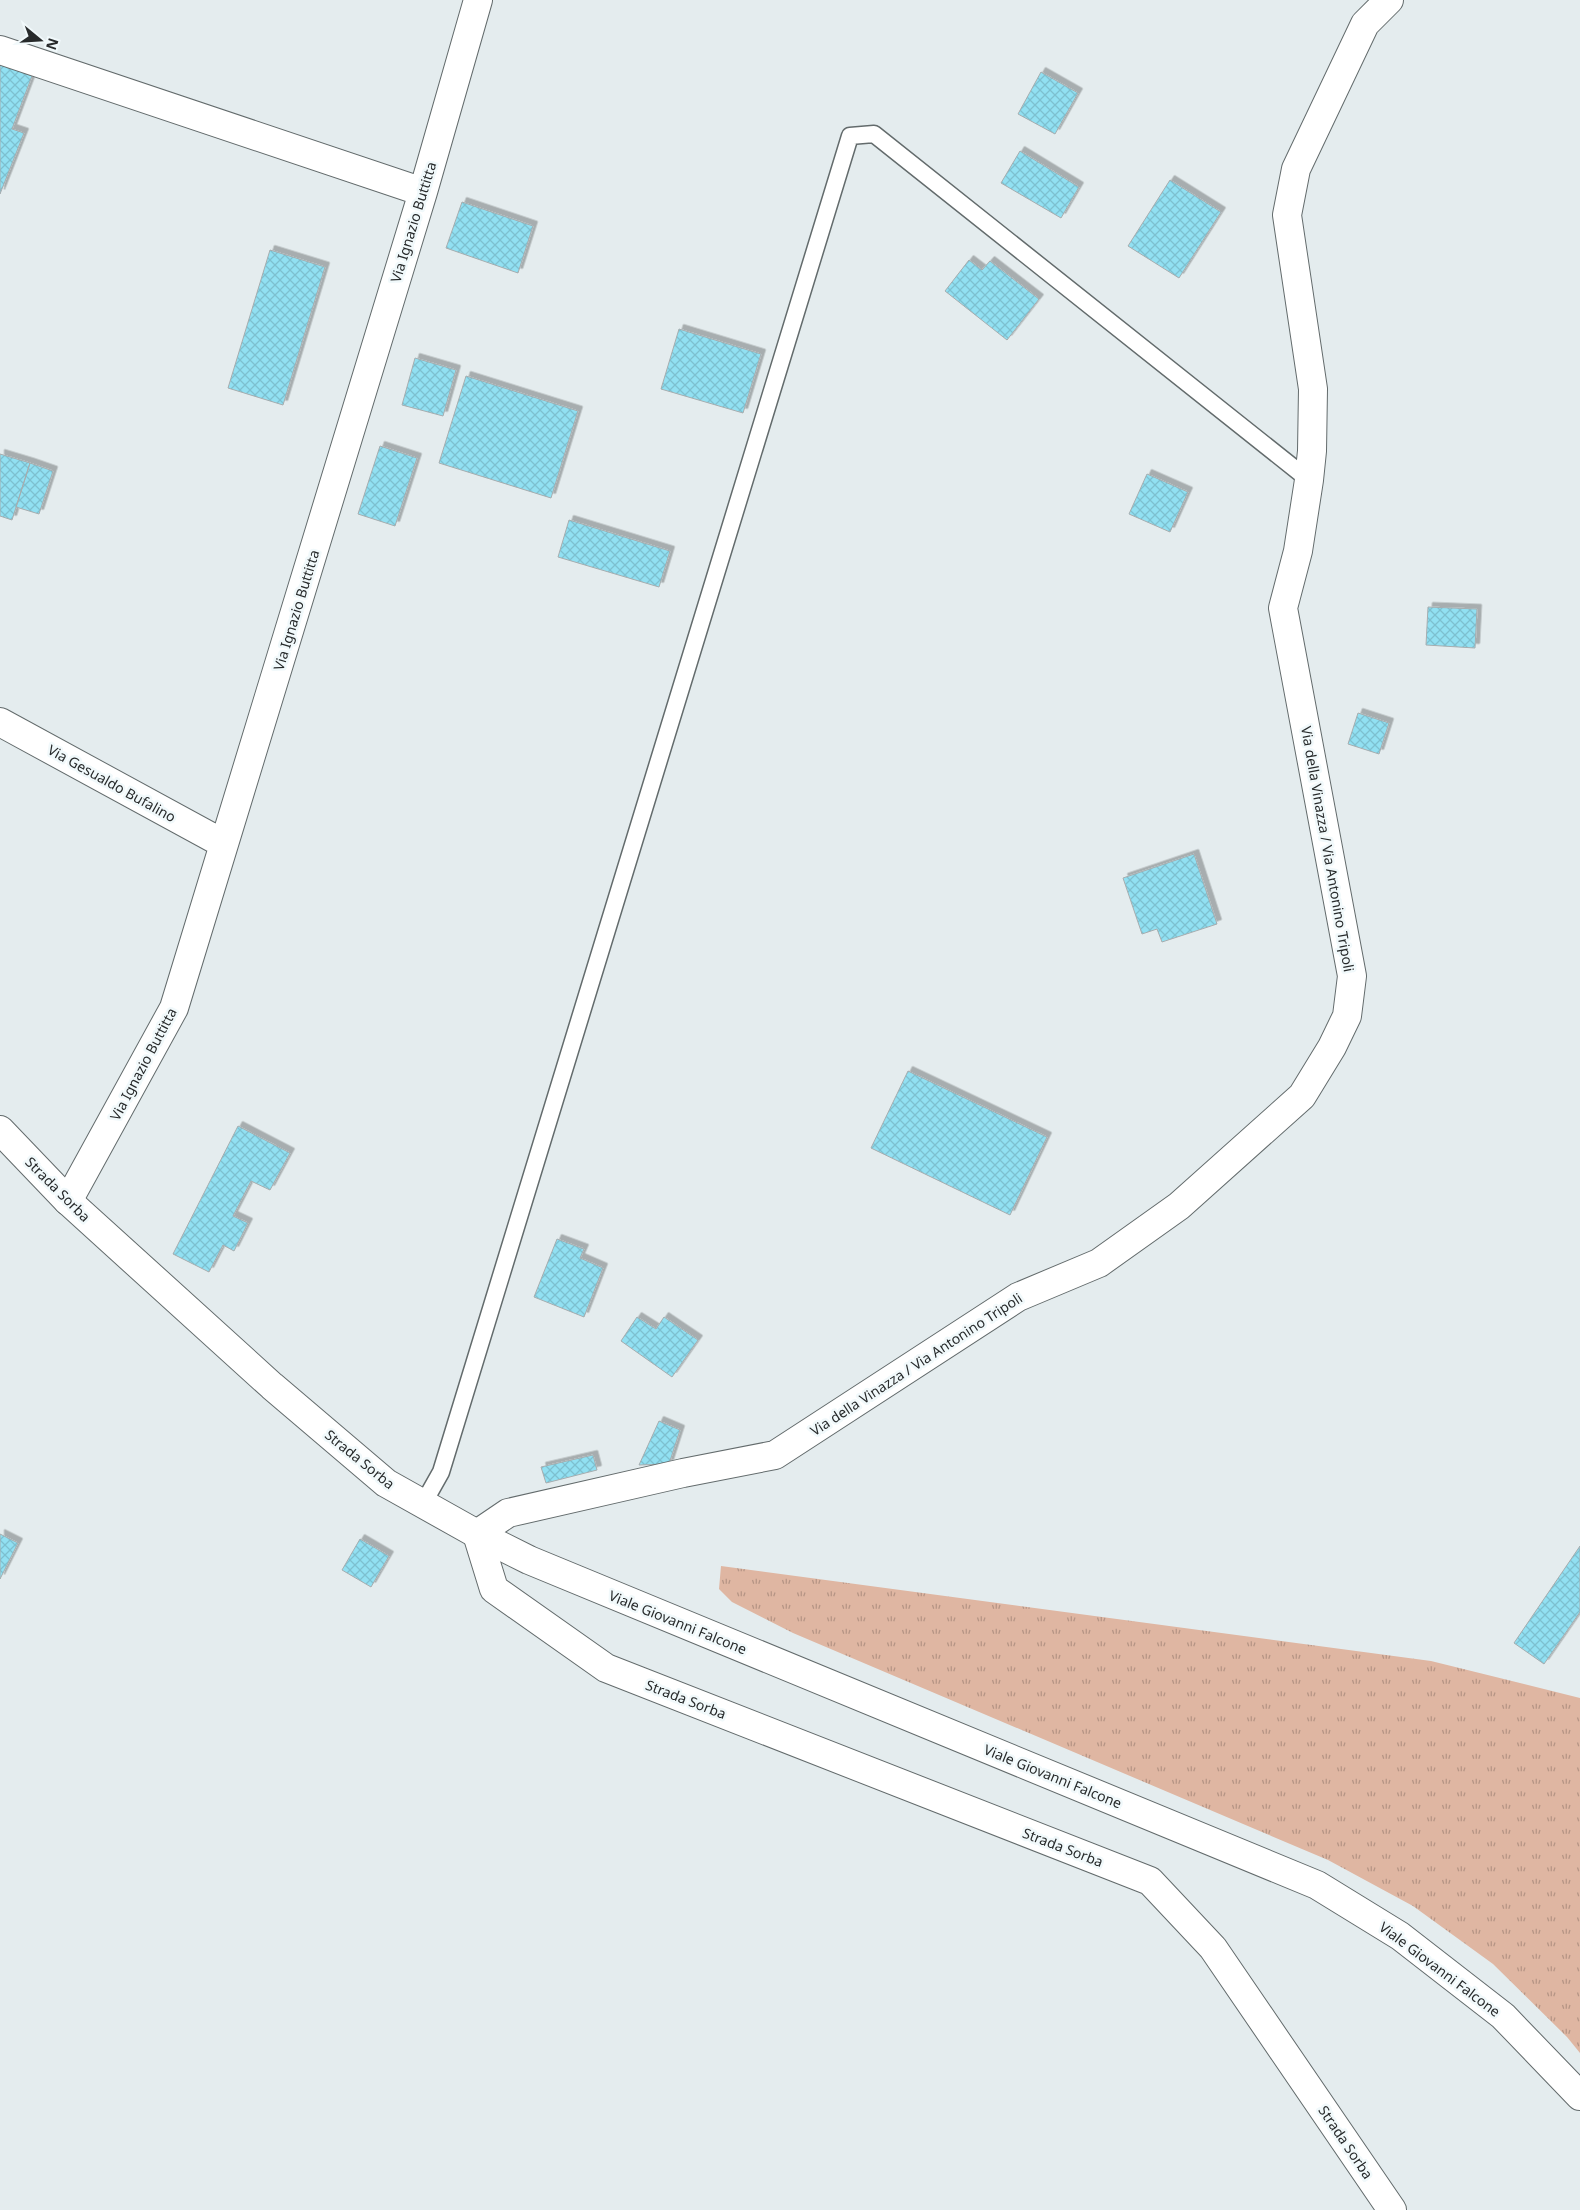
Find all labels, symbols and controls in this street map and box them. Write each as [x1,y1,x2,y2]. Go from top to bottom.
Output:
north arrow [15,15,65,65]
text: N [42,36,64,53]
street label: Via Ignazio Buttitta [386,159,440,285]
street label: Via Ignazio Buttitta [269,547,323,673]
street label: Via della Vinazza / Via Antonino Tripoli [1297,725,1359,973]
street label: Via Gesualdo Bufalino [44,740,180,826]
street label: Via Ignazio Buttitta [105,1004,181,1124]
street label: Strada Sorba [21,1152,95,1226]
street label: Via della Vinazza / Via Antonino Tripoli [806,1288,1026,1440]
street label: Strada Sorba [321,1425,399,1493]
street label: Viale Giovanni Falcone [606,1586,750,1658]
street label: Strada Sorba [643,1675,729,1723]
street label: Viale Giovanni Falcone [981,1740,1125,1812]
street label: Strada Sorba [1020,1823,1106,1871]
street label: Viale Giovanni Falcone [1376,1917,1504,2021]
street label: Strada Sorba [1314,2102,1378,2182]

